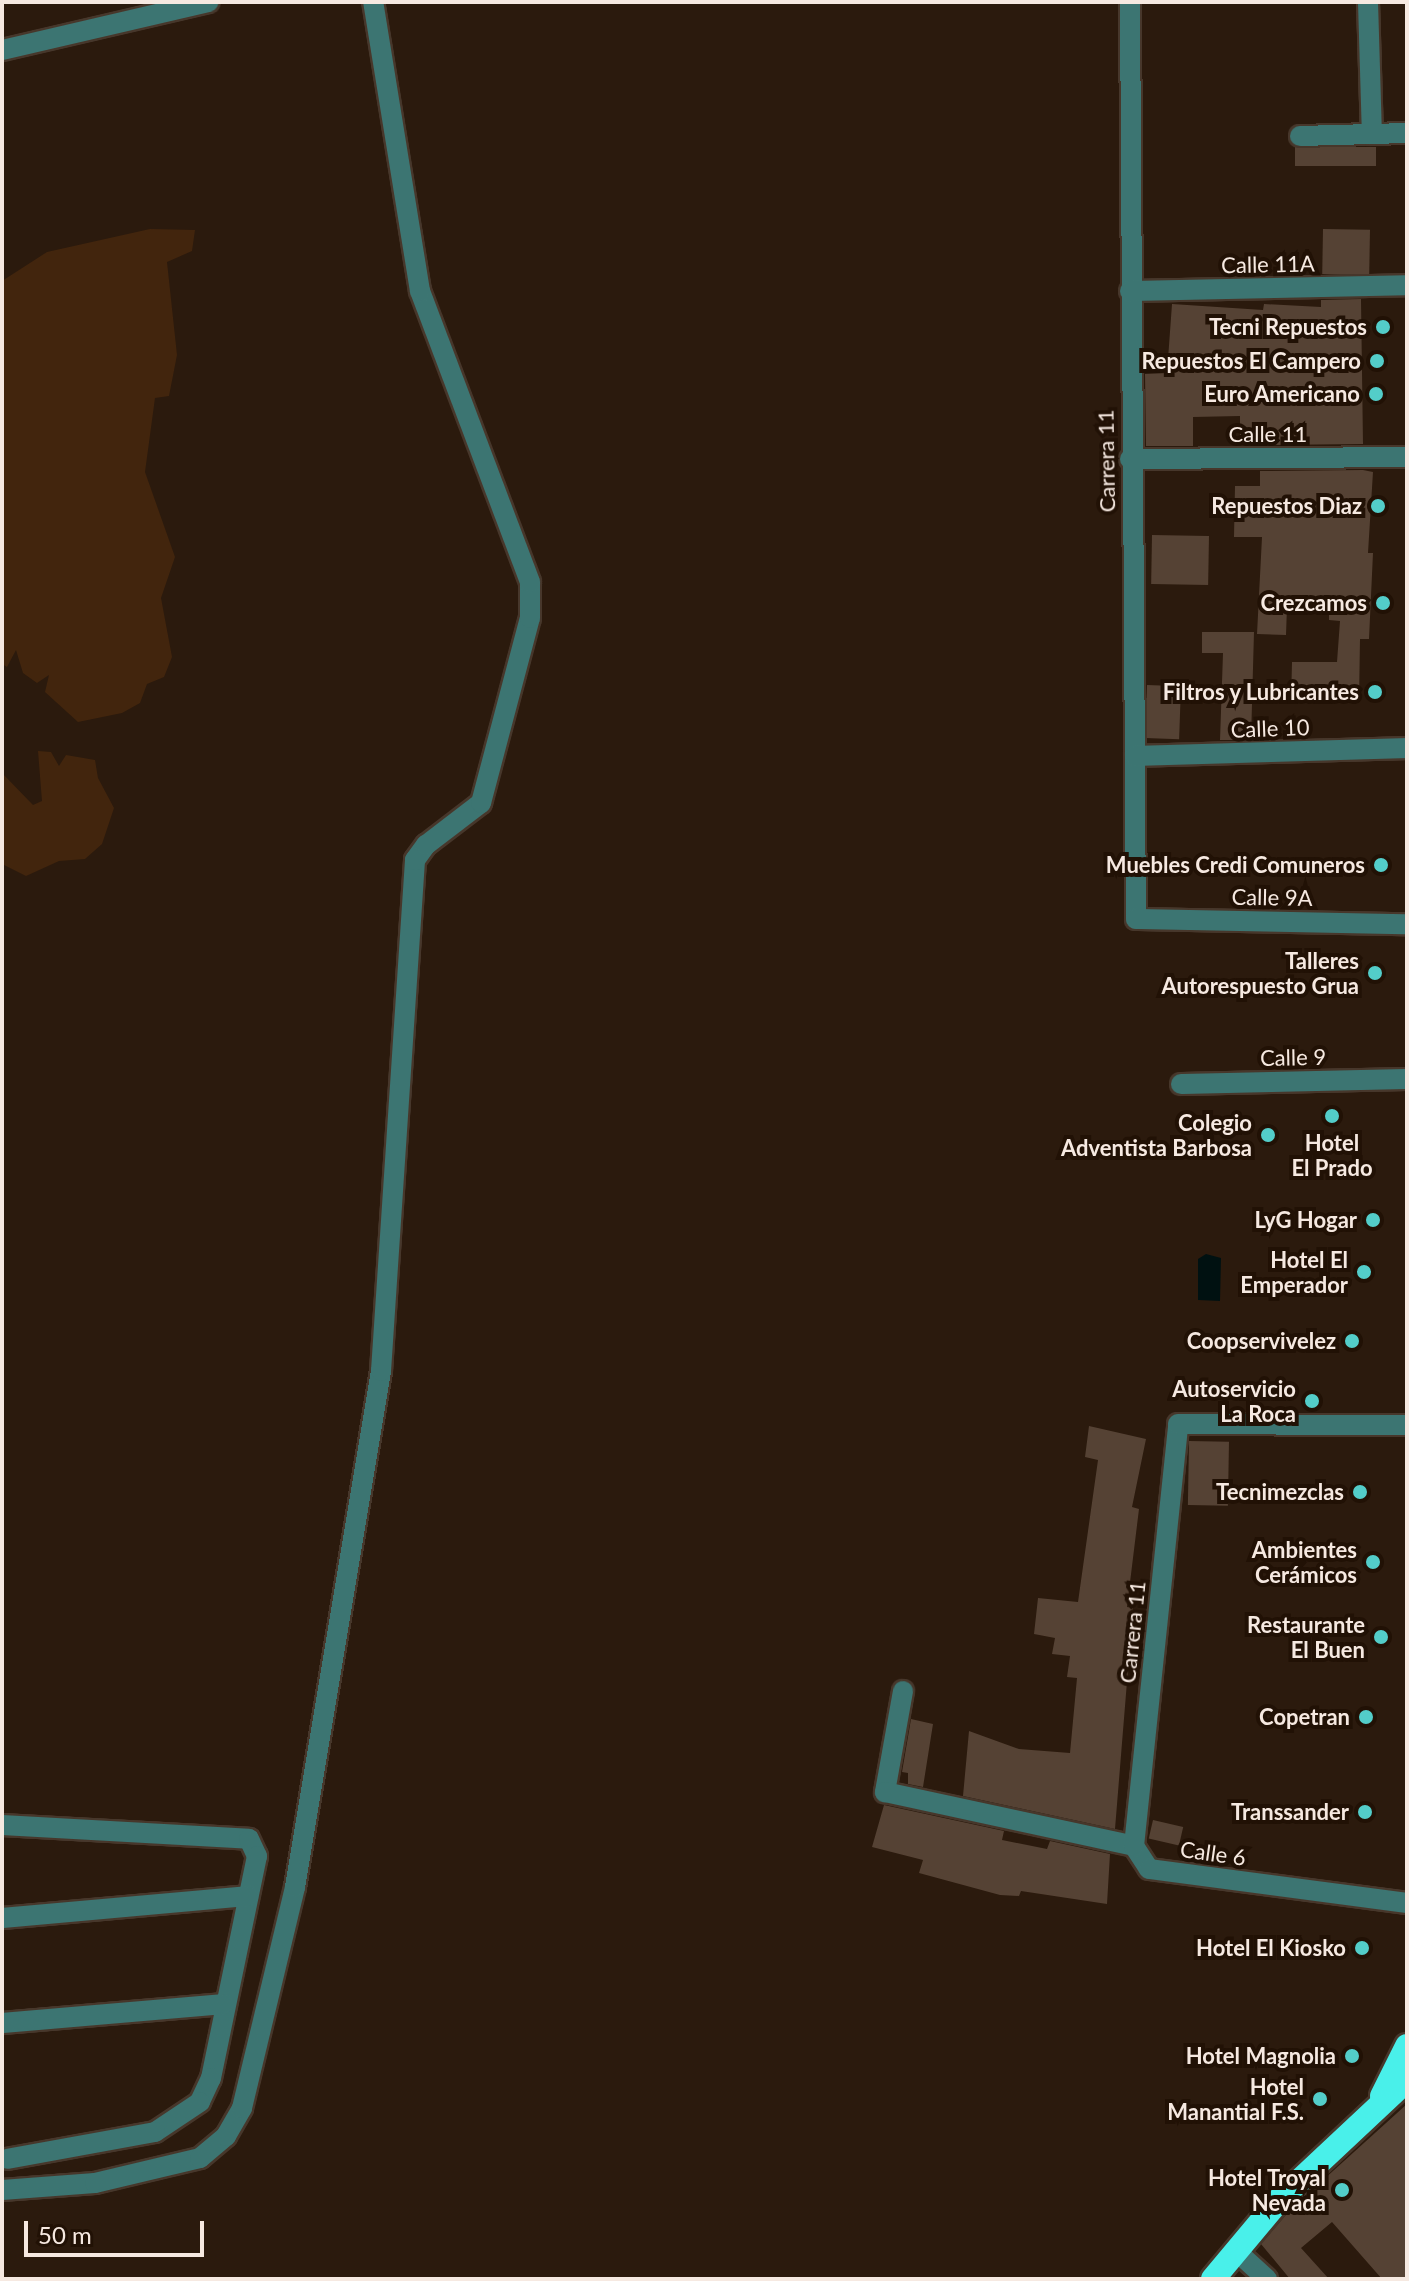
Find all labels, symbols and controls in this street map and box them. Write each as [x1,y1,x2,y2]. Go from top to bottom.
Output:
street label: Calle 11A [1221,250,1315,278]
place label: Tecni Repuestos [1209,314,1367,340]
marker: Tecni Repuestos [1374,318,1392,336]
place label: Repuestos El Campero [1141,348,1361,374]
marker: Repuestos El Campero [1368,352,1386,370]
place label: Euro Americano [1203,381,1360,407]
marker: Euro Americano [1367,385,1385,403]
street label: Carrera 11 [1092,409,1120,513]
street label: Calle 11 [1229,421,1307,447]
place label: Repuestos Diaz [1211,493,1362,519]
marker: Repuestos Diaz [1369,497,1387,515]
place label: Crezcamos [1260,590,1367,616]
marker: Crezcamos [1374,594,1392,612]
place label: Filtros y Lubricantes [1162,679,1359,705]
marker: Filtros y Lubricantes [1366,683,1384,701]
street label: Calle 10 [1230,713,1310,743]
place label: Muebles Credi Comuneros [1106,852,1365,878]
marker: Muebles Credi Comuneros [1372,856,1390,874]
street label: Calle 9A [1231,883,1313,911]
place label: Talleres Autorespuesto Grua [1162,947,1359,998]
marker: Talleres Autorespuesto Grua [1366,964,1384,982]
street label: Calle 9 [1260,1043,1326,1071]
marker: Hotel El Prado [1323,1107,1341,1125]
place label: Colegio Adventista Barbosa [1061,1109,1252,1160]
marker: Colegio Adventista Barbosa [1259,1126,1277,1144]
place label: Hotel El Prado [1291,1129,1373,1180]
place label: LyG Hogar [1255,1207,1357,1233]
marker: LyG Hogar [1364,1211,1382,1229]
place label: Hotel El Emperador [1240,1246,1348,1298]
marker: Hotel El Emperador [1355,1263,1373,1281]
place label: Coopservivelez [1187,1328,1336,1354]
marker: Coopservivelez [1343,1332,1361,1350]
place label: Autoservicio La Roca [1172,1375,1296,1426]
marker: Autoservicio La Roca [1303,1392,1321,1410]
place label: Tecnimezclas [1216,1479,1344,1505]
marker: Tecnimezclas [1351,1483,1369,1501]
place label: Ambientes Cerámicos [1252,1536,1357,1588]
marker: Ambientes Cerámicos [1364,1553,1382,1571]
street label: Carrera 11 [1114,1580,1150,1684]
place label: Restaurante El Buen [1247,1611,1365,1662]
marker: Restaurante El Buen [1372,1628,1390,1646]
place label: Copetran [1259,1704,1350,1730]
marker: Copetran [1357,1708,1375,1726]
place label: Transsander [1231,1799,1349,1825]
marker: Transsander [1356,1803,1374,1821]
street label: Calle 6 [1178,1835,1248,1871]
place label: Hotel El Kiosko [1196,1935,1346,1961]
marker: Hotel El Kiosko [1353,1939,1371,1957]
place label: Hotel Magnolia [1186,2043,1336,2069]
marker: Hotel Magnolia [1343,2047,1361,2065]
place label: Hotel Manantial F.S. [1167,2073,1304,2124]
marker: Hotel Manantial F.S. [1311,2090,1329,2108]
place label: Hotel Troyal Nevada [1207,2164,1326,2216]
marker: Hotel Troyal Nevada [1333,2181,1351,2199]
scale bar [28,2205,208,2255]
text: 50 m [38,2220,92,2249]

